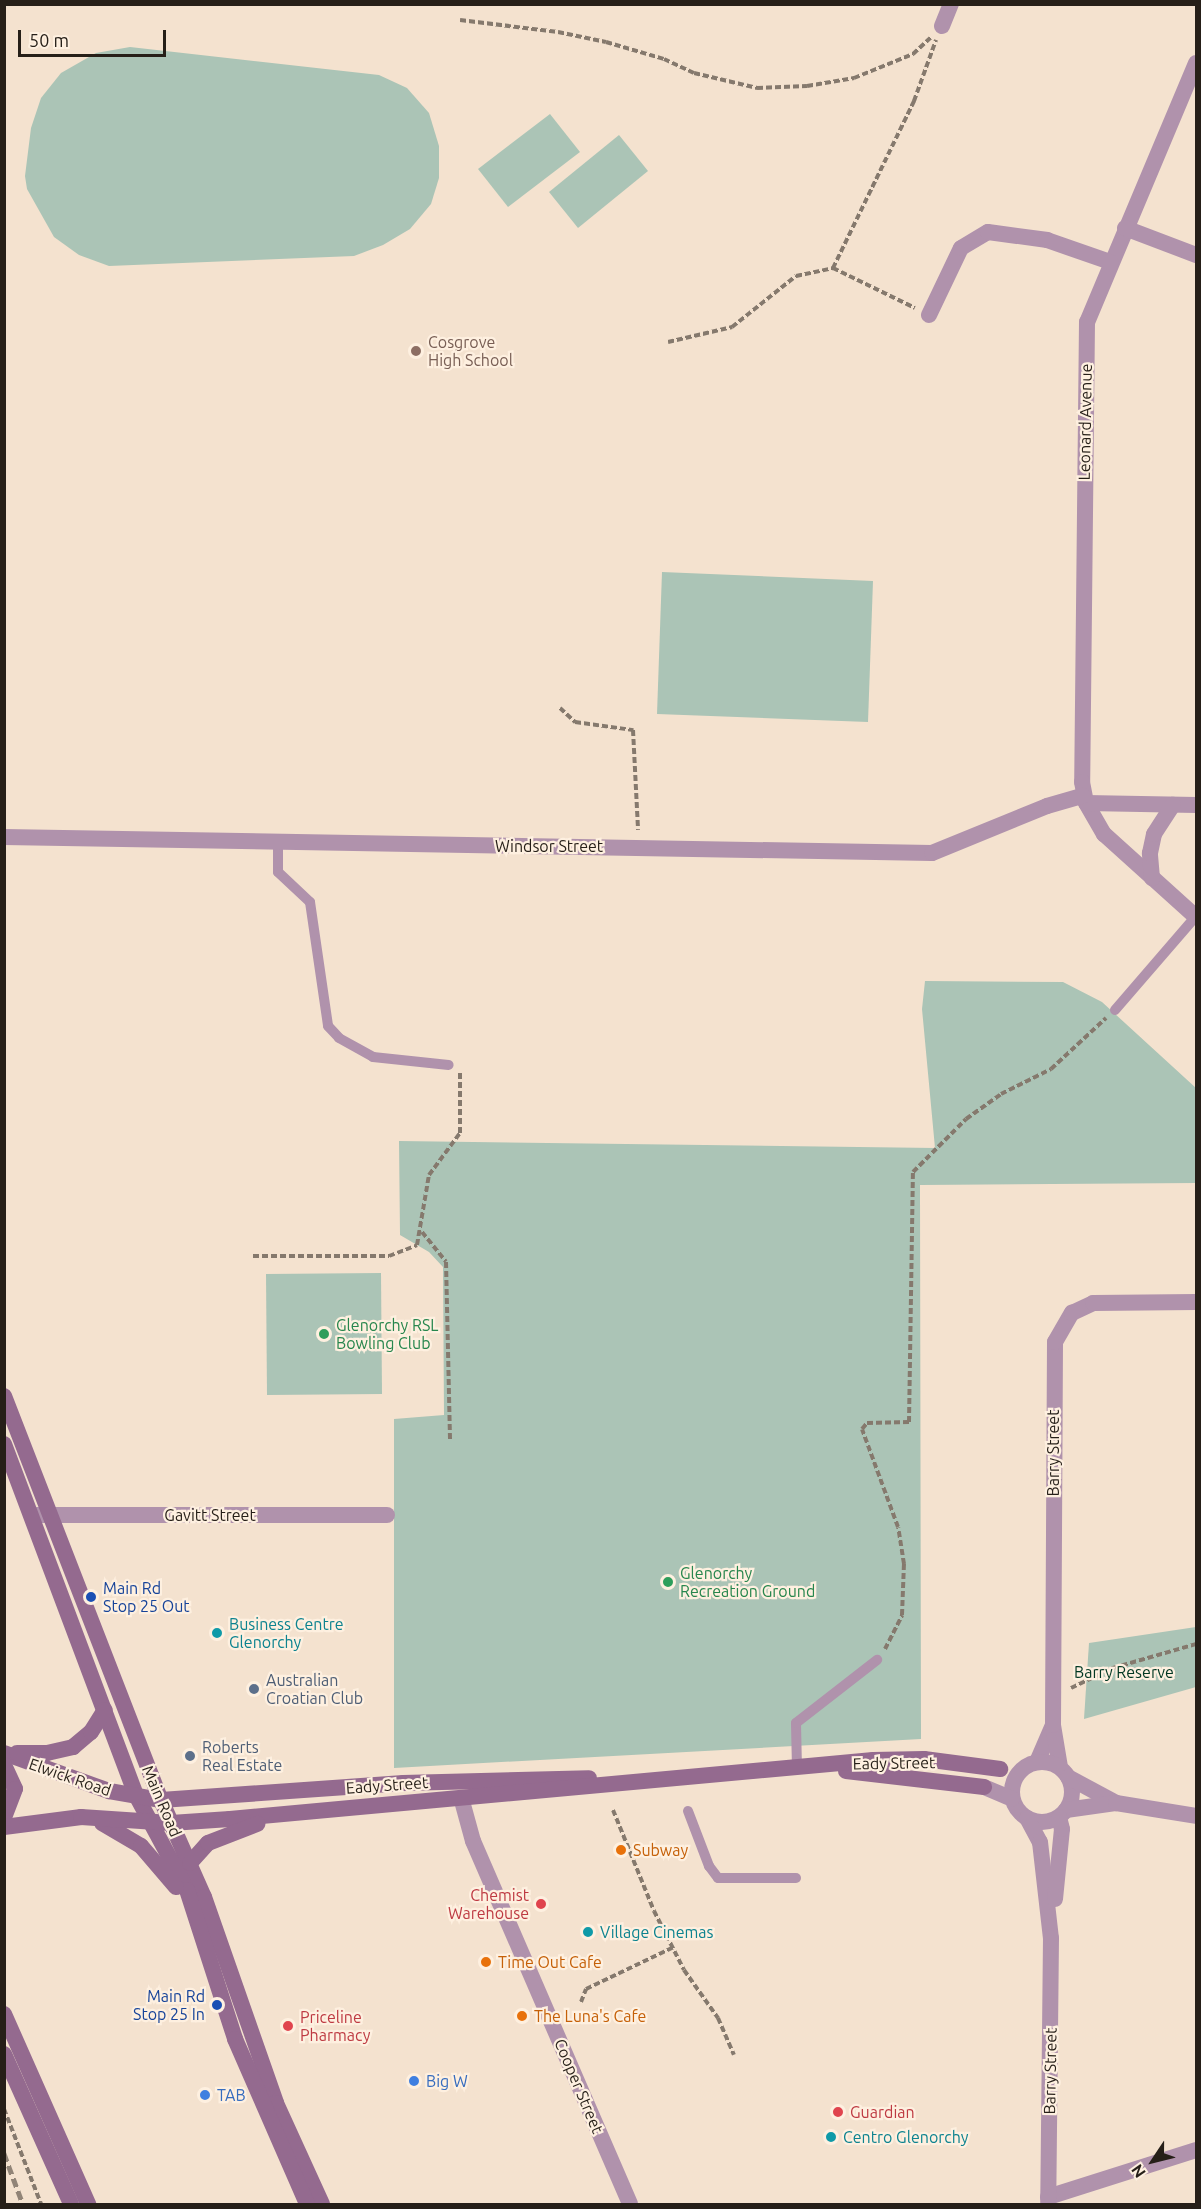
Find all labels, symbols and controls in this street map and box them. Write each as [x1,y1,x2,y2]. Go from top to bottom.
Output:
scale bar [21,18,170,56]
text: 50 m [29,30,69,50]
place label: Cosgrove High School [428,332,513,370]
marker: Cosgrove High School [409,344,423,358]
street label: Leonard Avenue [1074,364,1096,480]
street label: Windsor Street [495,836,603,856]
place label: Glenorchy RSL Bowling Club [336,1315,438,1353]
marker: Glenorchy RSL Bowling Club [317,1327,331,1341]
street label: Barry Street [1043,1410,1063,1496]
street label: Gavitt Street [164,1505,256,1525]
place label: Glenorchy Recreation Ground [680,1563,815,1601]
marker: Glenorchy Recreation Ground [661,1575,675,1589]
place label: Main Rd Stop 25 Out [103,1578,190,1616]
marker: Main Rd Stop 25 Out [84,1590,98,1604]
place label: Business Centre Glenorchy [229,1614,344,1652]
marker: Business Centre Glenorchy [210,1626,224,1640]
park label: Barry Reserve [1074,1662,1174,1682]
place label: Australian Croatian Club [266,1670,363,1708]
marker: Australian Croatian Club [247,1682,261,1696]
place label: Roberts Real Estate [202,1737,282,1775]
marker: Roberts Real Estate [183,1749,197,1763]
street label: Eady Street [853,1753,935,1773]
street label: Elwick Road [26,1754,114,1800]
street label: Main Road [138,1762,186,1840]
street label: Eady Street [345,1773,429,1797]
place label: Subway [633,1840,688,1860]
marker: Subway [614,1843,628,1857]
place label: Chemist Warehouse [448,1885,529,1923]
marker: Chemist Warehouse [534,1897,548,1911]
place label: Village Cinemas [600,1922,714,1942]
marker: Village Cinemas [581,1925,595,1939]
place label: Time Out Cafe [498,1952,602,1972]
marker: Time Out Cafe [479,1955,493,1969]
place label: Main Rd Stop 25 In [133,1986,205,2024]
marker: Main Rd Stop 25 In [210,1998,224,2012]
place label: The Luna's Cafe [534,2006,646,2026]
place label: Priceline Pharmacy [300,2007,370,2045]
marker: The Luna's Cafe [515,2009,529,2023]
marker: Priceline Pharmacy [281,2019,295,2033]
street label: Barry Street [1040,2027,1060,2115]
street label: Cooper Street [550,2036,608,2136]
place label: Big W [426,2071,468,2091]
marker: Big W [407,2074,421,2088]
place label: TAB [217,2085,246,2105]
marker: TAB [198,2088,212,2102]
place label: Guardian [850,2102,915,2122]
marker: Guardian [831,2105,845,2119]
place label: Centro Glenorchy [843,2127,968,2147]
marker: Centro Glenorchy [824,2130,838,2144]
north arrow [1123,2131,1183,2191]
text: N [1127,2161,1149,2181]

